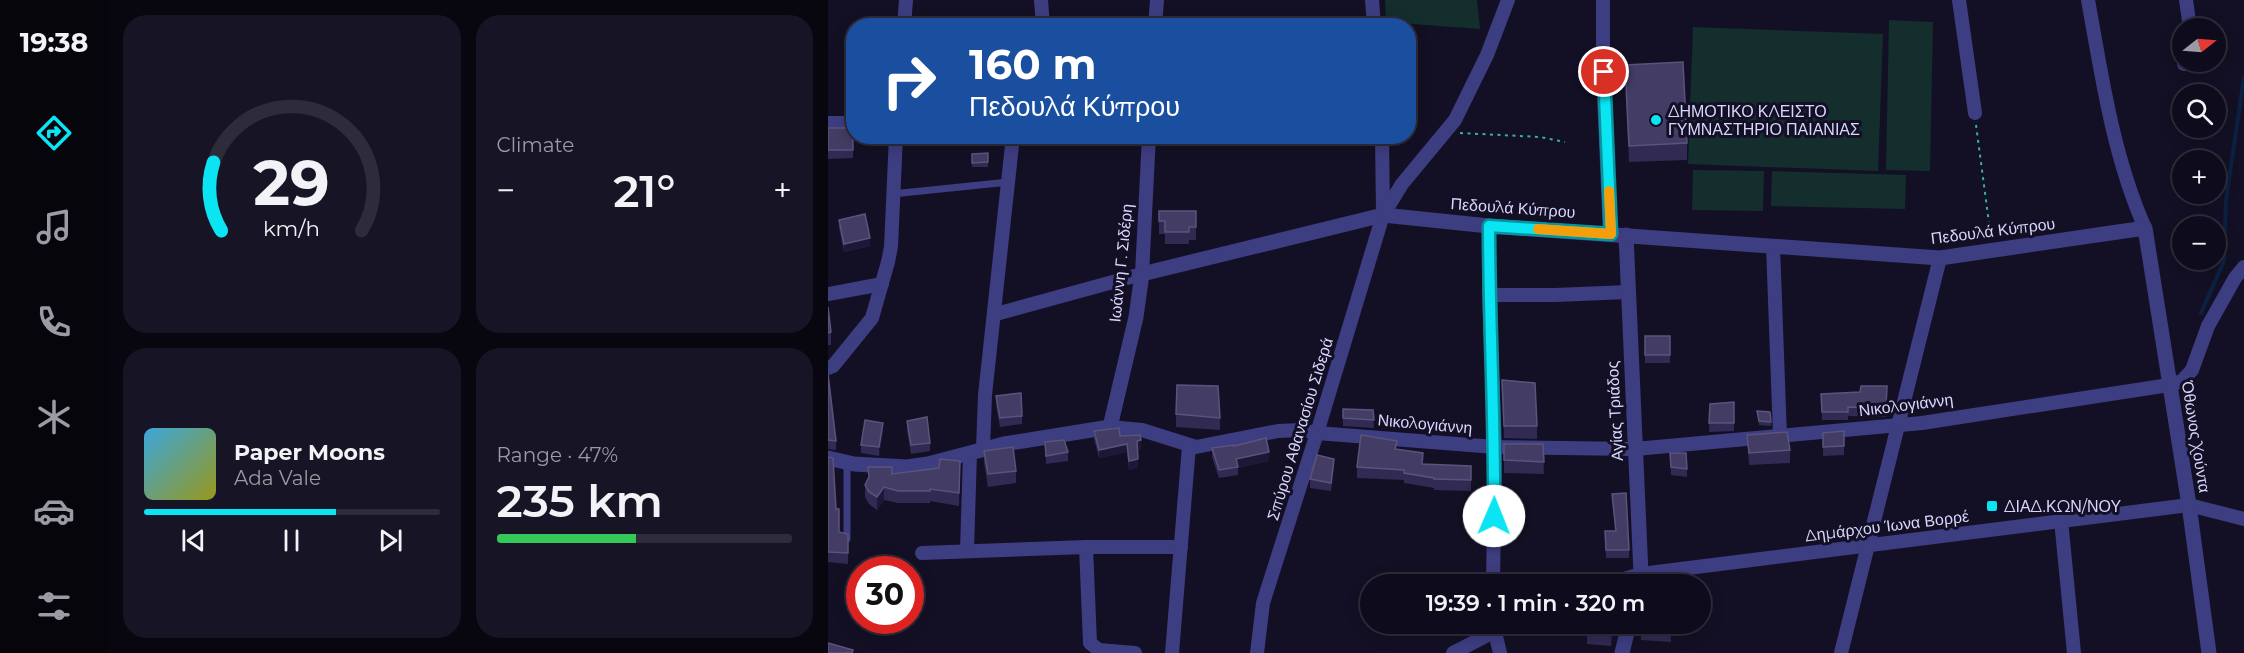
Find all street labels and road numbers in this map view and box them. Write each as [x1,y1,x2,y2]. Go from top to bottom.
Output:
street label: Πεδουλά Κύπρου [1450,194,1576,222]
street label: Ιωάννη Γ. Σιδέρη [1105,203,1137,323]
street label: Πεδουλά Κύπρου [1930,214,2056,248]
street label: Σπύρου Αθανασίου Σιδερά [1263,335,1337,523]
street label: Αγίας Τριάδος [1603,360,1627,462]
street label: Όθωνος Χούντα [2178,379,2214,494]
street label: Νικολογιάννη [1858,390,1954,420]
street label: Νικολογιάννη [1377,410,1473,438]
street label: Δημάρχου Ίωνα Βορρέ [1804,507,1970,545]

